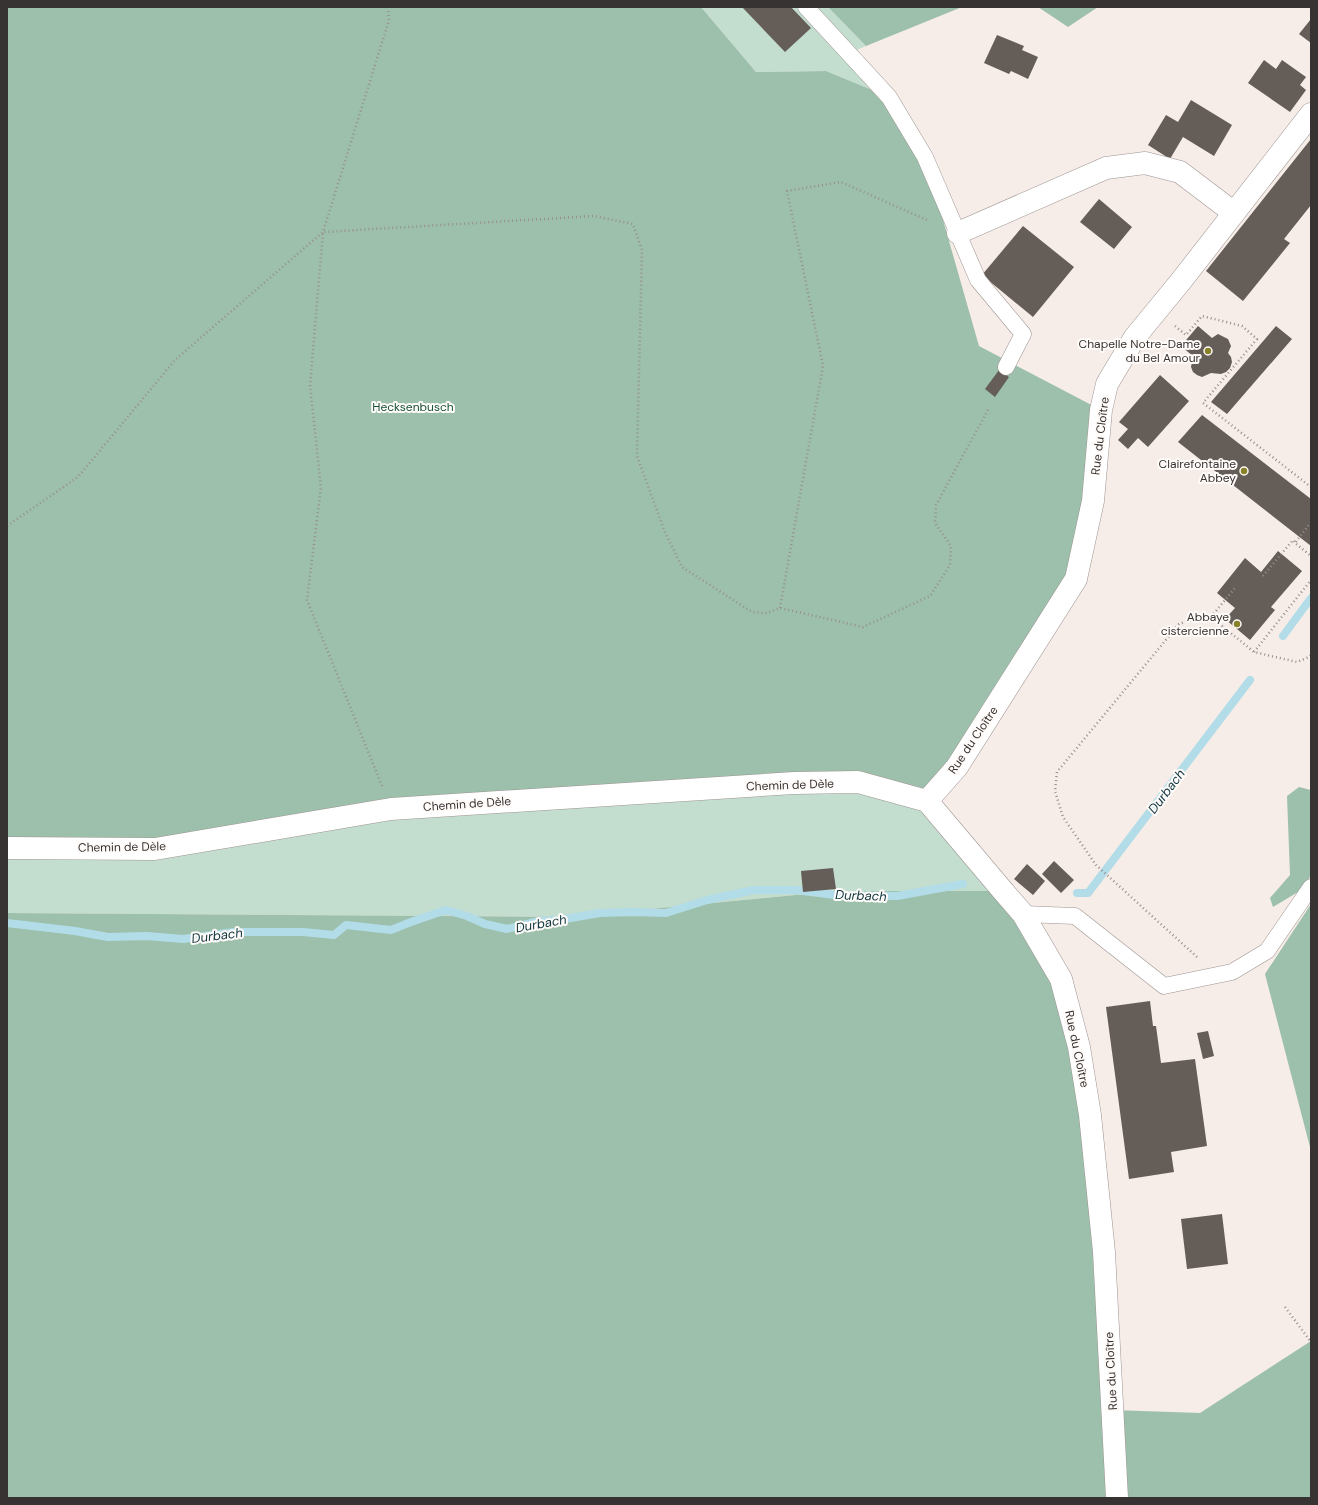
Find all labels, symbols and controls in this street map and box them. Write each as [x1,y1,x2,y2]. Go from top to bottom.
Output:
place label: Chapelle Notre-Dame du Bel Amour [1079,336,1201,366]
marker: Chapelle Notre-Dame du Bel Amour [1203,346,1213,356]
street label: Rue du Cloître [1087,396,1113,476]
park label: Hecksenbusch [372,399,454,415]
place label: Clairefontaine Abbey [1159,456,1236,486]
marker: Clairefontaine Abbey [1239,466,1249,476]
place label: Abbaye cistercienne [1161,609,1229,639]
marker: Abbaye cistercienne [1232,619,1242,629]
street label: Rue du Cloître [944,703,1002,777]
water label: Durbach [1144,766,1189,817]
street label: Chemin de Dèle [746,775,834,795]
street label: Chemin de Dèle [423,793,512,815]
street label: Chemin de Dèle [78,838,166,856]
water label: Durbach [835,886,887,905]
water label: Durbach [514,911,568,936]
water label: Durbach [190,924,244,947]
street label: Rue du Cloître [1061,1009,1093,1089]
street label: Rue du Cloître [1101,1331,1121,1411]

